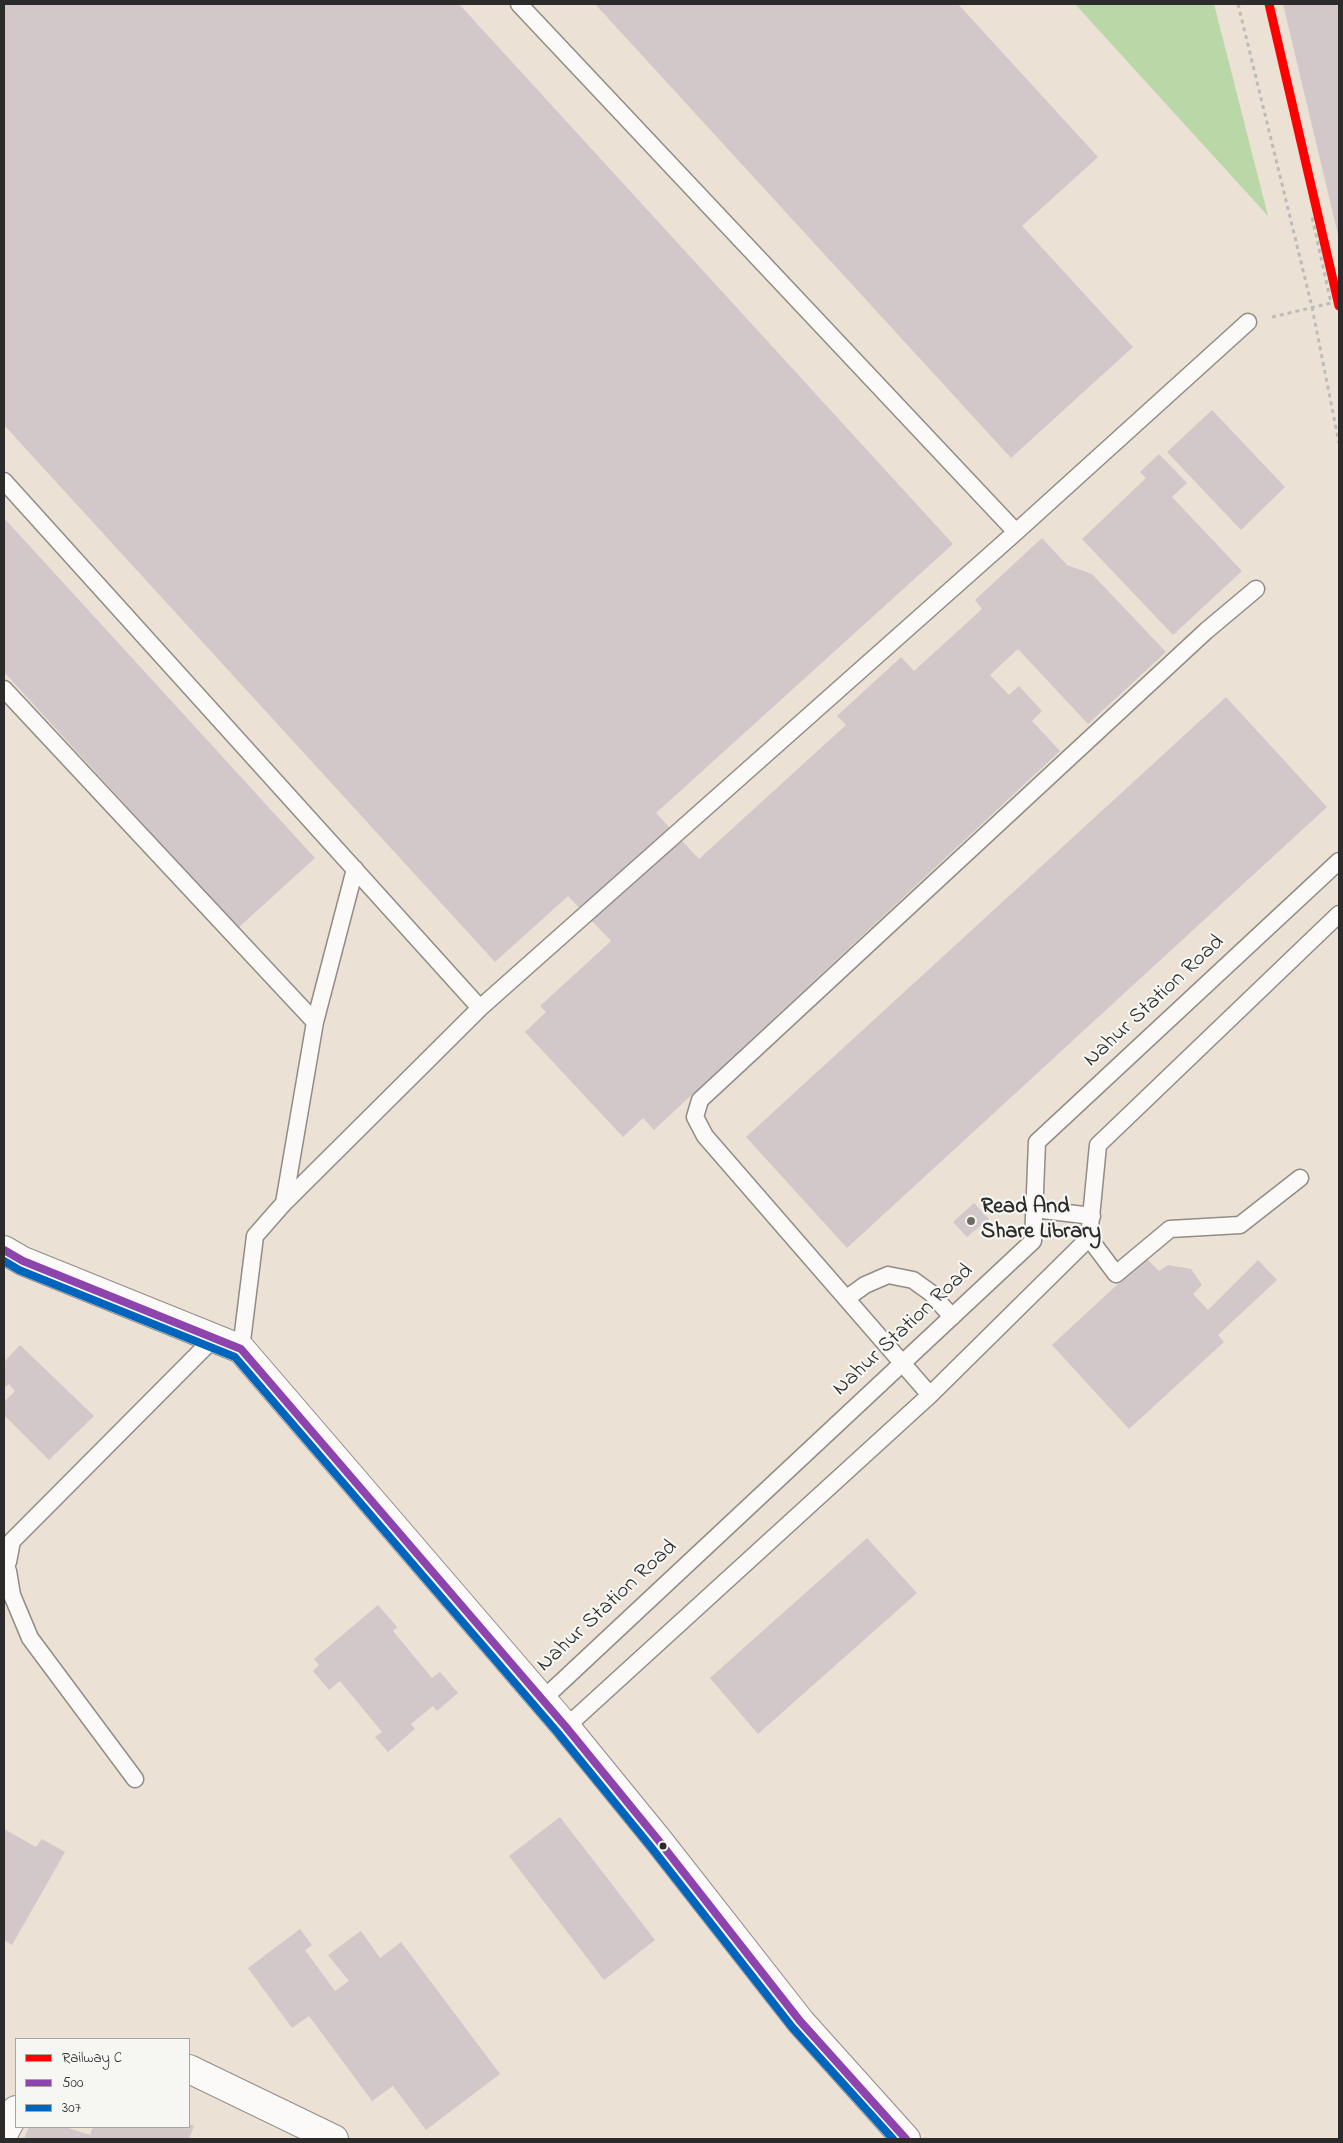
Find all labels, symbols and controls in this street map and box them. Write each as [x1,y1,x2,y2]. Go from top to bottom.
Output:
street label: Nahur Station Road [1079,930,1231,1074]
place label: Read And Share Library [981,1195,1101,1246]
marker: Read And Share Library [965,1215,977,1227]
street label: Nahur Station Road [828,1259,980,1403]
street label: Nahur Station Road [532,1535,684,1679]
unlabelled marker [658,1841,668,1851]
legend [15,2038,190,2128]
text: Railway C [62,2047,122,2069]
text: 500 [62,2072,84,2094]
text: 307 [62,2097,81,2119]

